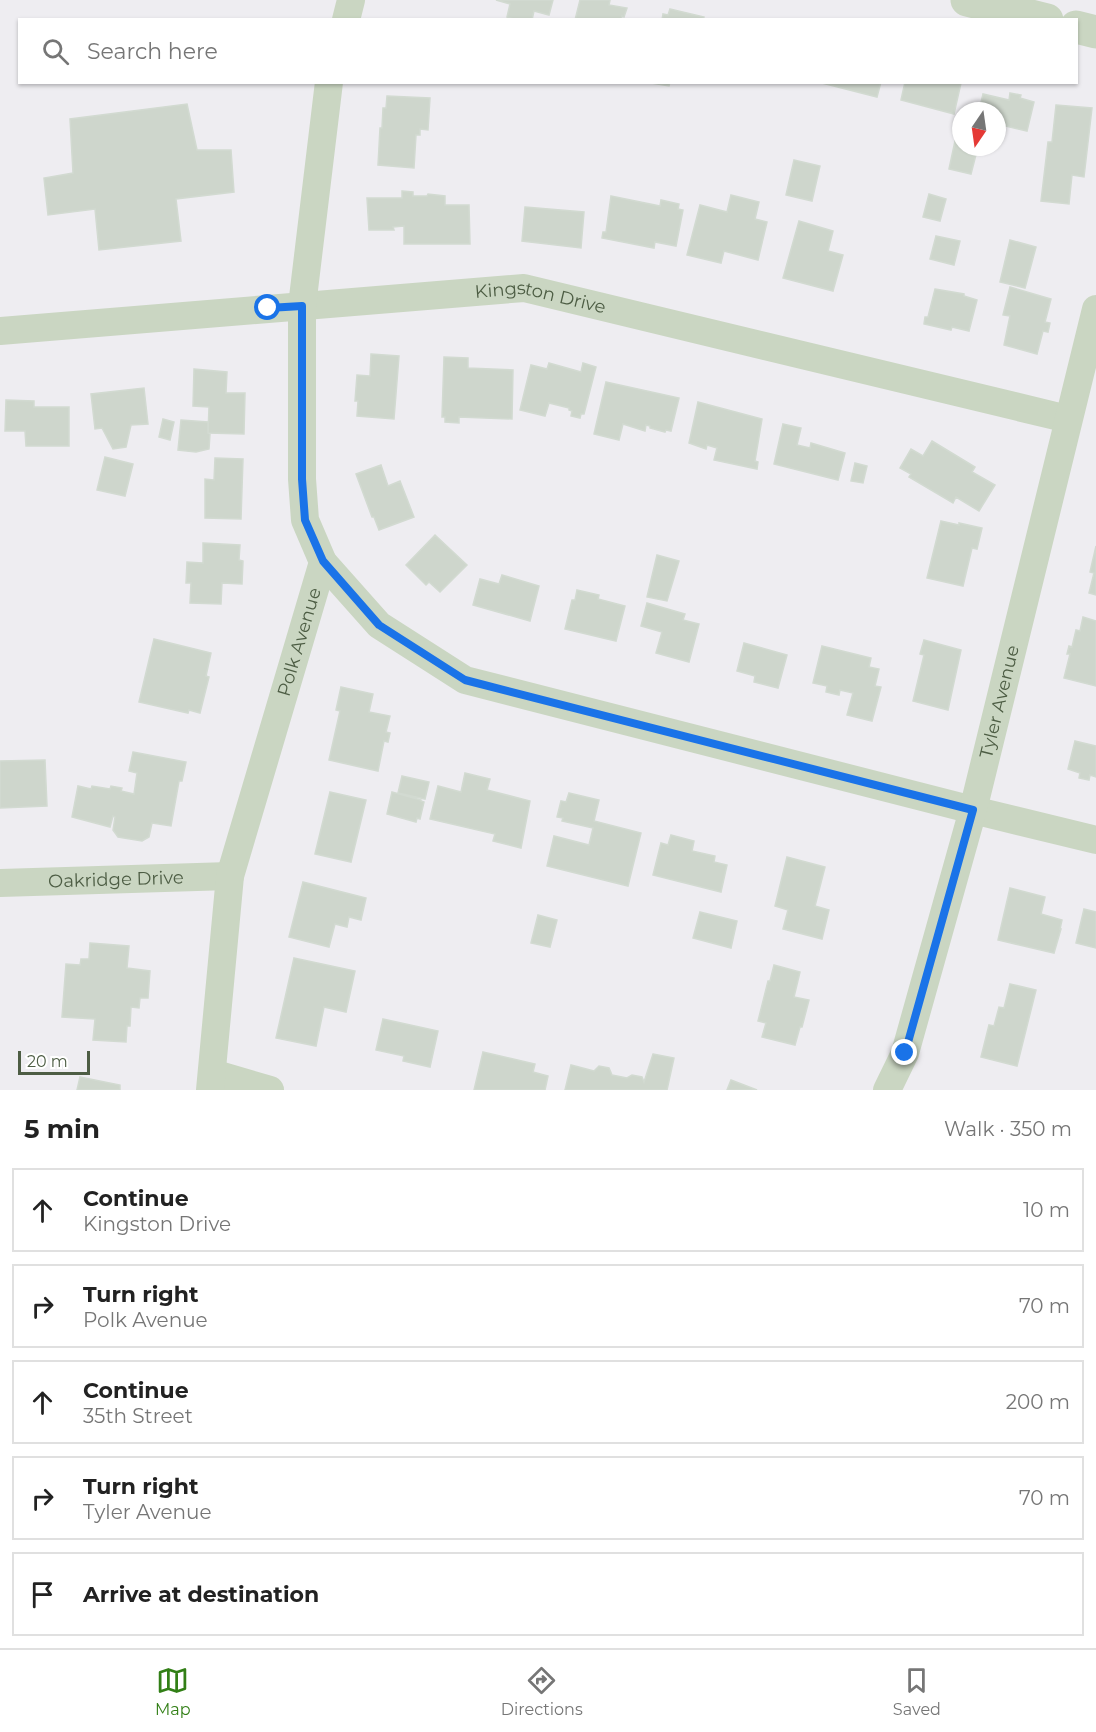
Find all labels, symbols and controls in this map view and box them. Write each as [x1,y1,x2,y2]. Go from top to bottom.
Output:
search box [18,18,1078,84]
icon: search [39,35,72,68]
text: Search here [87,38,218,65]
north arrow [952,102,1006,156]
street label: Kingston Drive [474,277,608,318]
route start [254,294,280,320]
street label: Polk Avenue [273,585,326,699]
street label: Tyler Avenue [975,643,1024,761]
street label: Oakridge Drive [48,866,184,893]
route end [891,1039,917,1065]
scale bar [18,1048,90,1076]
text: 20 m [27,1052,68,1071]
text: 5 min [24,1113,100,1145]
text: Walk · 350 m [944,1117,1072,1141]
text: Continue [83,1185,189,1212]
icon: ahead [26,1194,59,1227]
text: 10 m [1023,1198,1070,1222]
text: Kingston Drive [83,1212,231,1236]
text: Turn right [83,1281,198,1308]
icon: right [26,1290,59,1323]
text: 70 m [1019,1294,1070,1318]
text: Polk Avenue [83,1308,208,1332]
text: Continue [83,1377,189,1404]
icon: ahead [26,1386,59,1419]
text: 200 m [1006,1390,1070,1414]
text: 35th Street [83,1404,193,1428]
text: Turn right [83,1473,198,1500]
icon: right [26,1482,59,1515]
text: 70 m [1019,1486,1070,1510]
text: Tyler Avenue [83,1500,212,1524]
icon: arrive [26,1578,59,1611]
text: Arrive at destination [83,1581,319,1608]
tab: Map [155,1664,191,1719]
tab: Directions [501,1664,583,1719]
tab: Saved [893,1664,941,1719]

